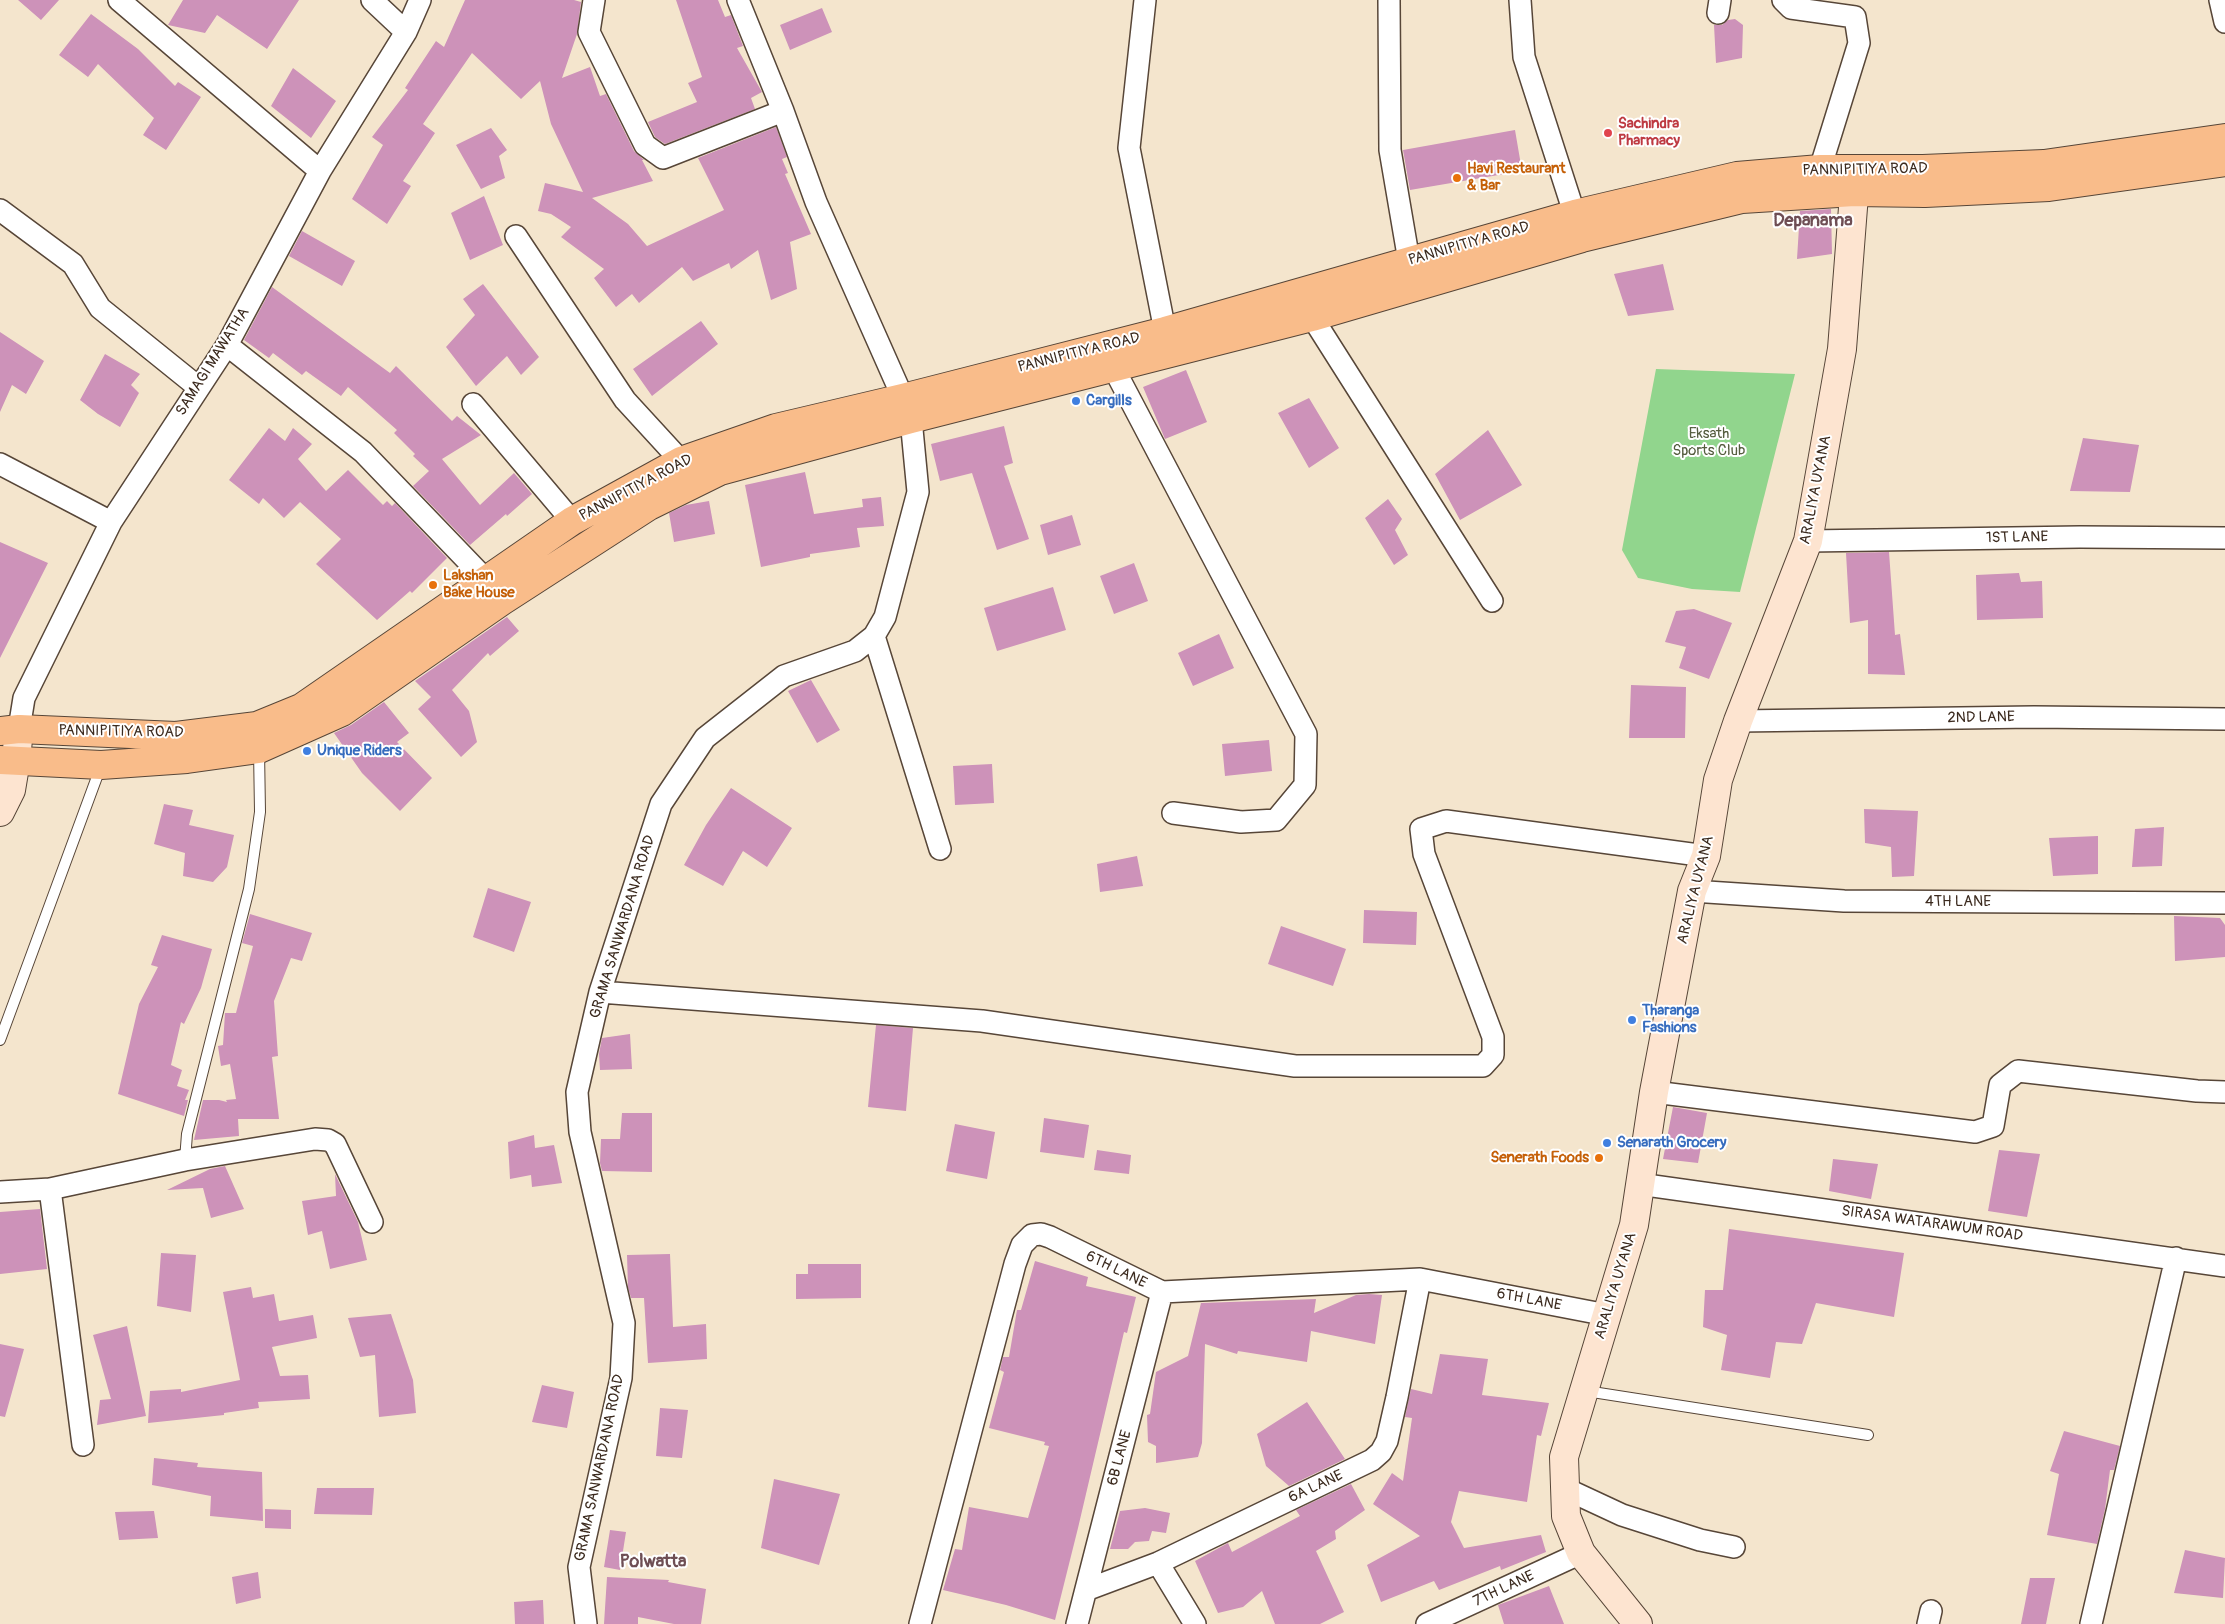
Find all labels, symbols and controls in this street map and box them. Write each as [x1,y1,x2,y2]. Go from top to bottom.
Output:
place label: Sachindra Pharmacy [1618,115,1680,150]
marker: Sachindra Pharmacy [1602,127,1614,139]
place label: Havi Restaurant & Bar [1467,160,1565,195]
street label: PANNIPITIYA ROAD [1802,160,1928,180]
marker: Havi Restaurant & Bar [1451,172,1463,184]
district label: Depanama [1773,210,1853,232]
street label: PANNIPITIYA ROAD [1406,218,1532,270]
street label: SAMAGI MAWATHA [172,305,254,419]
street label: PANNIPITIYA ROAD [1016,329,1142,377]
place label: Cargills [1086,392,1132,410]
marker: Cargills [1070,395,1082,407]
park label: Eksath Sports Club [1673,425,1745,460]
street label: ARALIYA UYANA [1797,434,1835,546]
street label: PANNIPITIYA ROAD [577,451,695,525]
street label: 1ST LANE [1986,528,2048,548]
place label: Lakshan Bake House [443,567,515,602]
marker: Lakshan Bake House [427,579,439,591]
street label: 2ND LANE [1947,708,2015,728]
street label: PANNIPITIYA ROAD [58,722,184,742]
place label: Unique Riders [317,742,402,760]
marker: Unique Riders [301,745,313,757]
street label: GRAMA SANWARDANA ROAD [587,833,659,1021]
street label: ARALIYA UYANA [1674,834,1718,946]
street label: 4TH LANE [1925,893,1991,911]
place label: Tharanga Fashions [1642,1002,1699,1037]
marker: Tharanga Fashions [1626,1014,1638,1026]
place label: Senarath Grocery [1617,1134,1726,1152]
marker: Senarath Grocery [1601,1137,1613,1149]
place label: Senerath Foods [1491,1149,1589,1167]
marker: Senerath Foods [1593,1152,1605,1164]
street label: SIRASA WATARAWUM ROAD [1840,1202,2024,1246]
street label: ARALIYA UYANA [1591,1230,1641,1342]
street label: 6TH LANE [1082,1247,1150,1293]
street label: 6TH LANE [1495,1285,1563,1315]
street label: GRAMA SANWARDANA ROAD [571,1373,629,1563]
street label: 6B LANE [1104,1428,1136,1488]
street label: 6A LANE [1286,1467,1346,1507]
district label: Polwatta [620,1551,686,1573]
street label: 7TH LANE [1471,1567,1537,1611]

